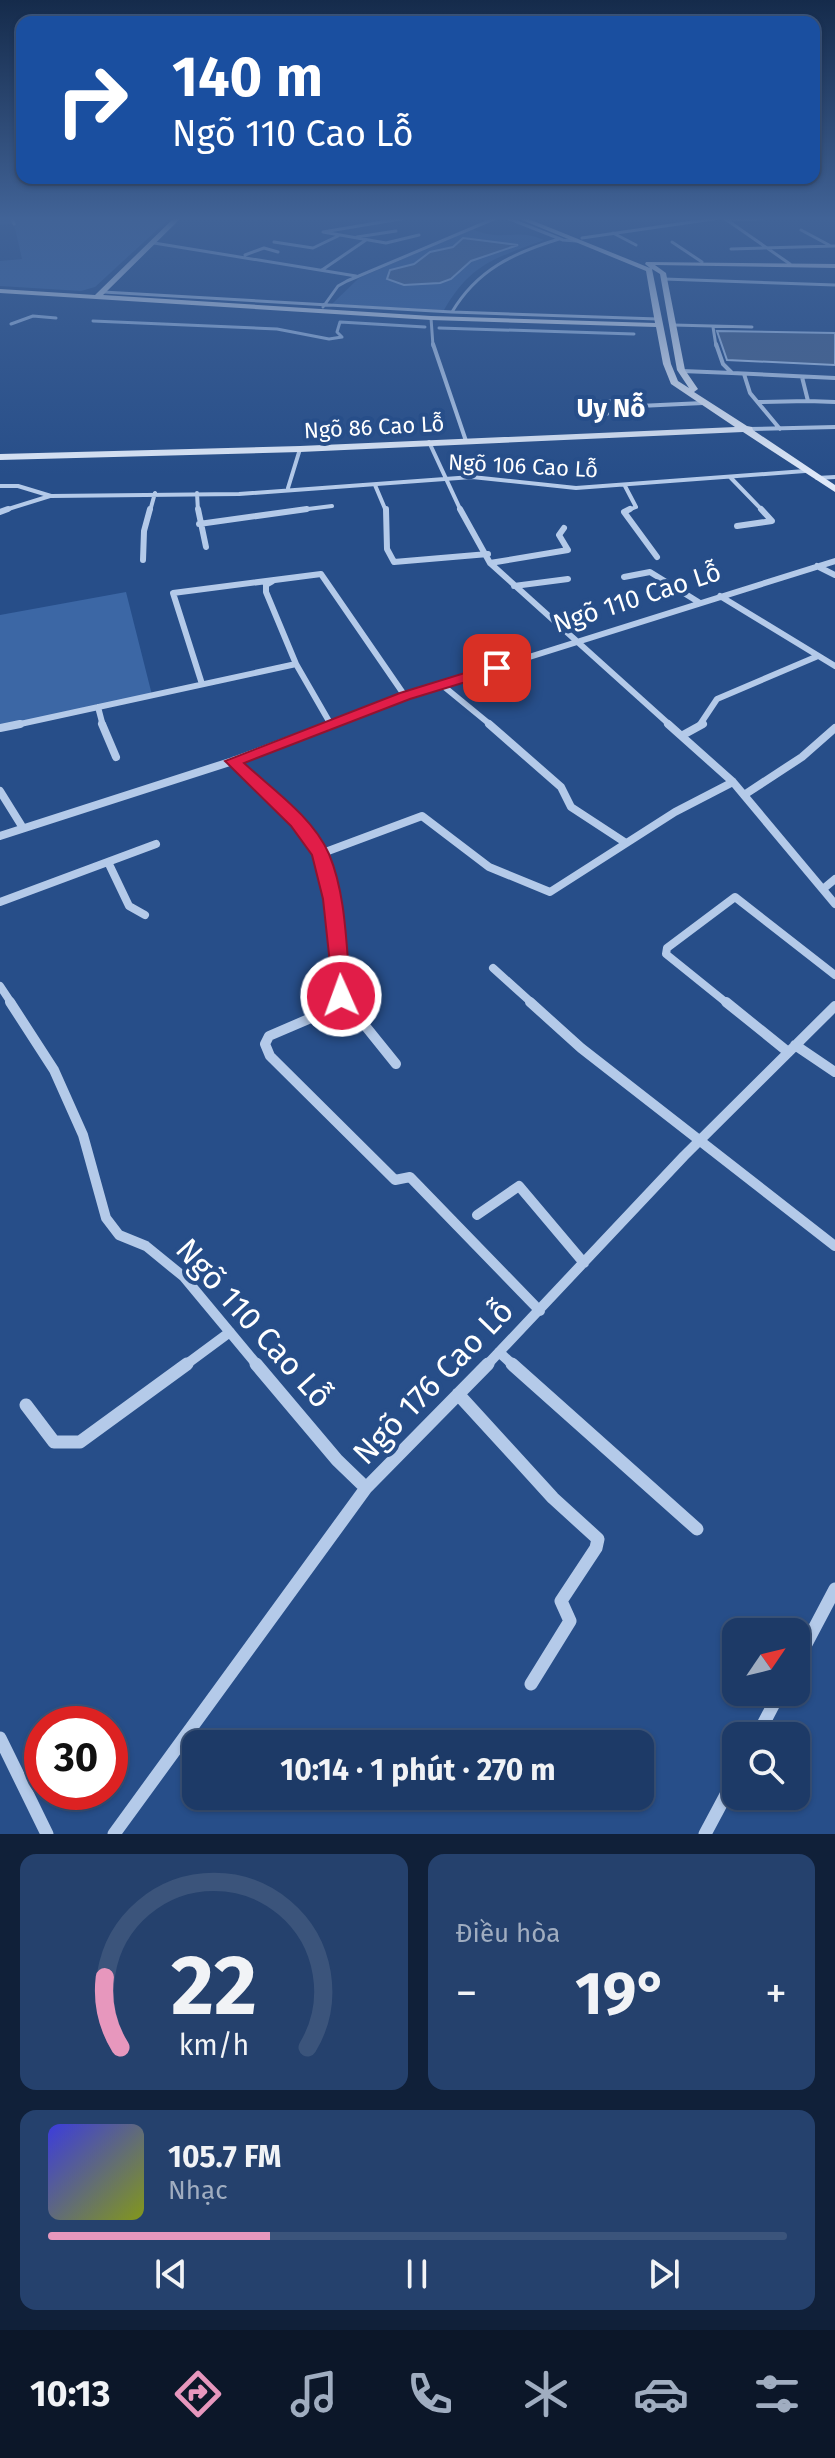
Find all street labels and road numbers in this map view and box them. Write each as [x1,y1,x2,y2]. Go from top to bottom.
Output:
street label: Ngõ 86 Cao Lỗ [303,410,445,444]
street label: Ngõ 106 Cao Lỗ [447,449,599,483]
street label: Ngõ 110 Cao Lỗ [549,556,725,640]
street label: Ngõ 110 Cao Lỗ [168,1230,340,1416]
street label: Ngõ 176 Cao Lỗ [345,1292,521,1472]

